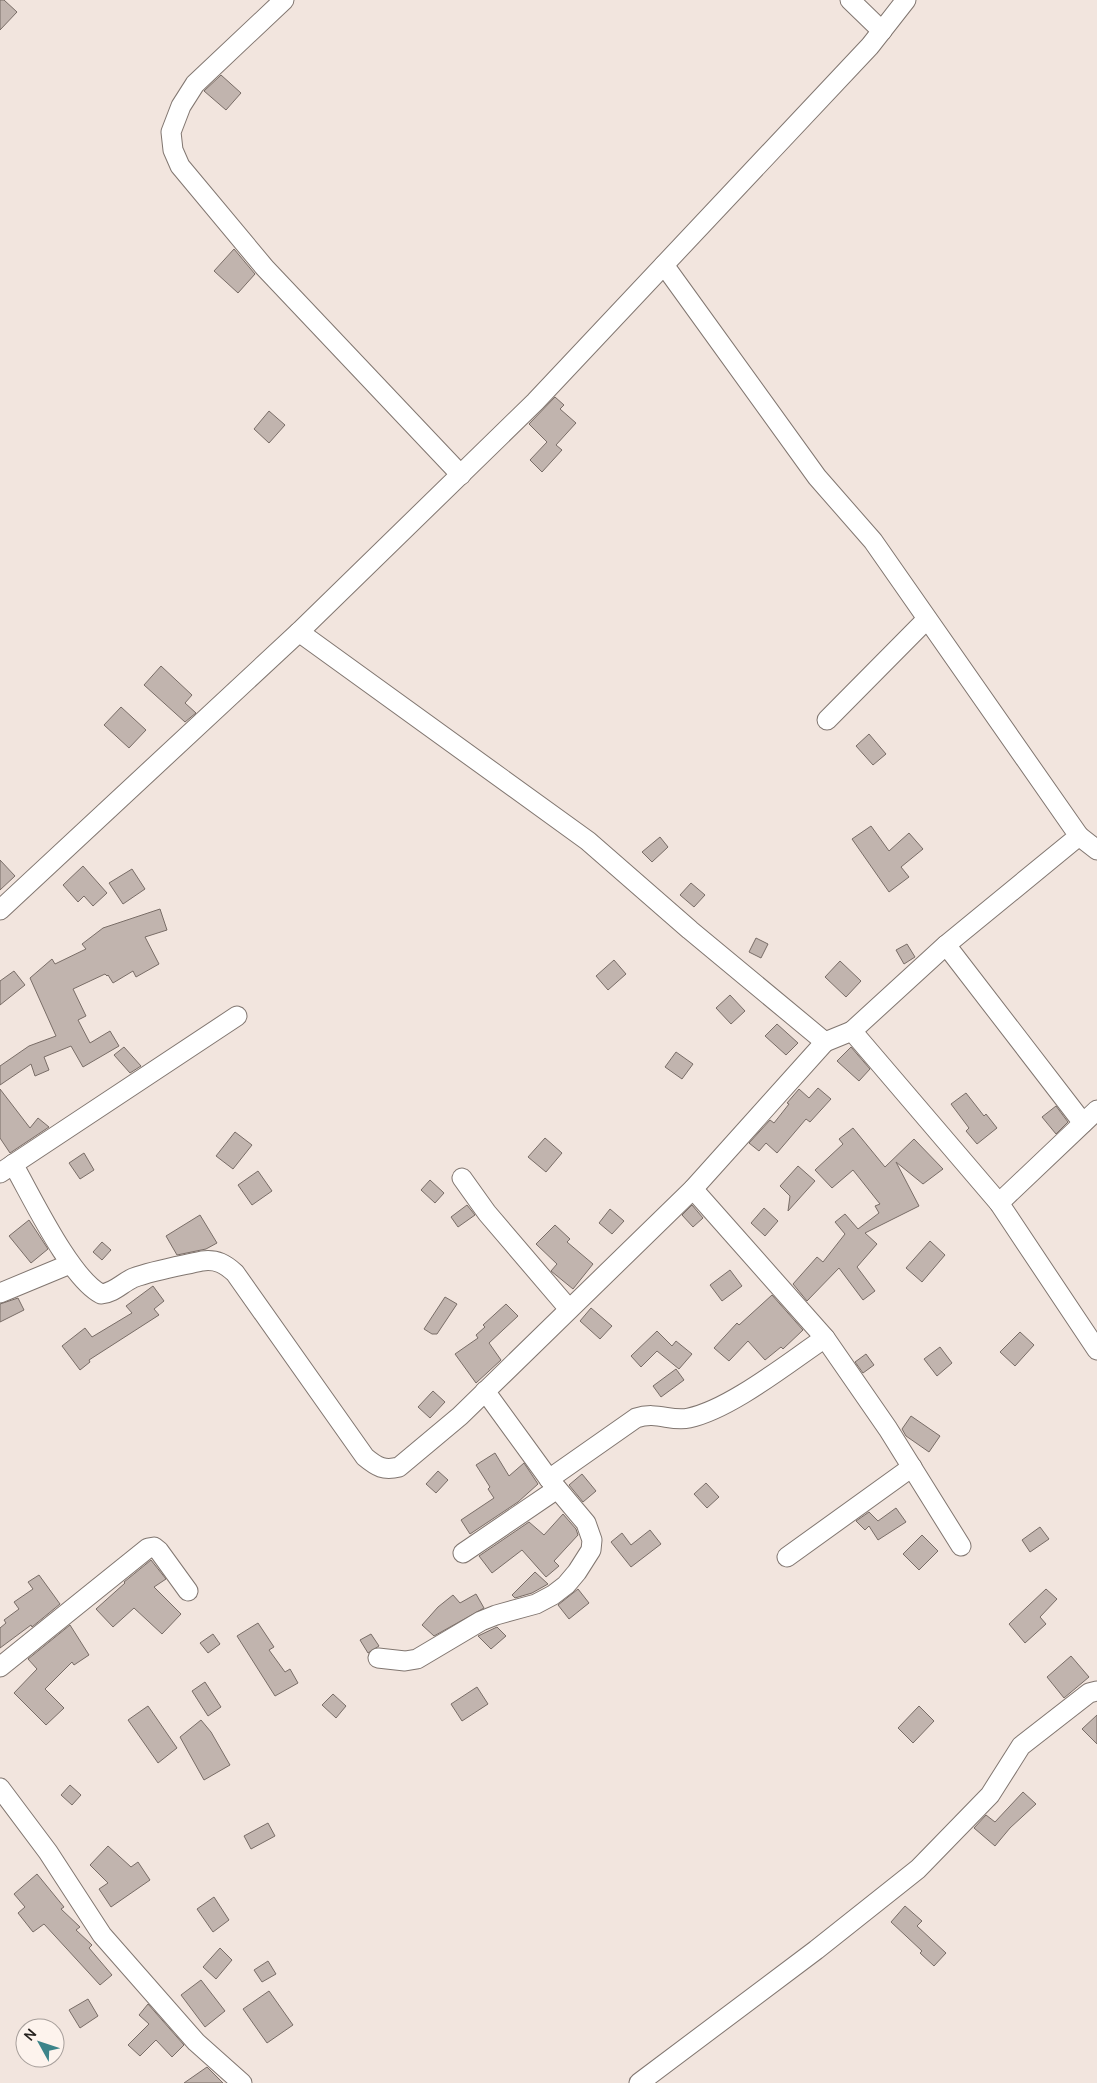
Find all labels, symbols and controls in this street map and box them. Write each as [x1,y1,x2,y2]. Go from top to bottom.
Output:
north arrow [15,2018,65,2068]
text: N [19,2024,40,2044]

